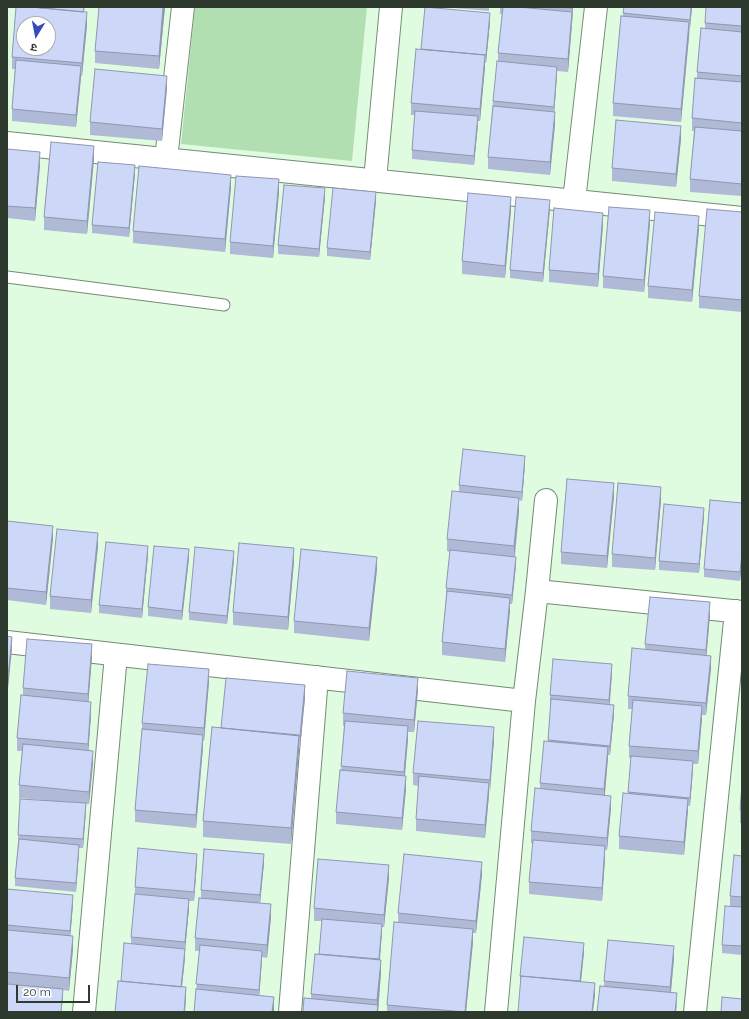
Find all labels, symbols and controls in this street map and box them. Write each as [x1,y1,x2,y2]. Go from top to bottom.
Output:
north arrow [16,16,56,56]
text: उ [30,40,38,54]
scale bar [18,977,92,1003]
text: 20 m [23,985,51,999]

